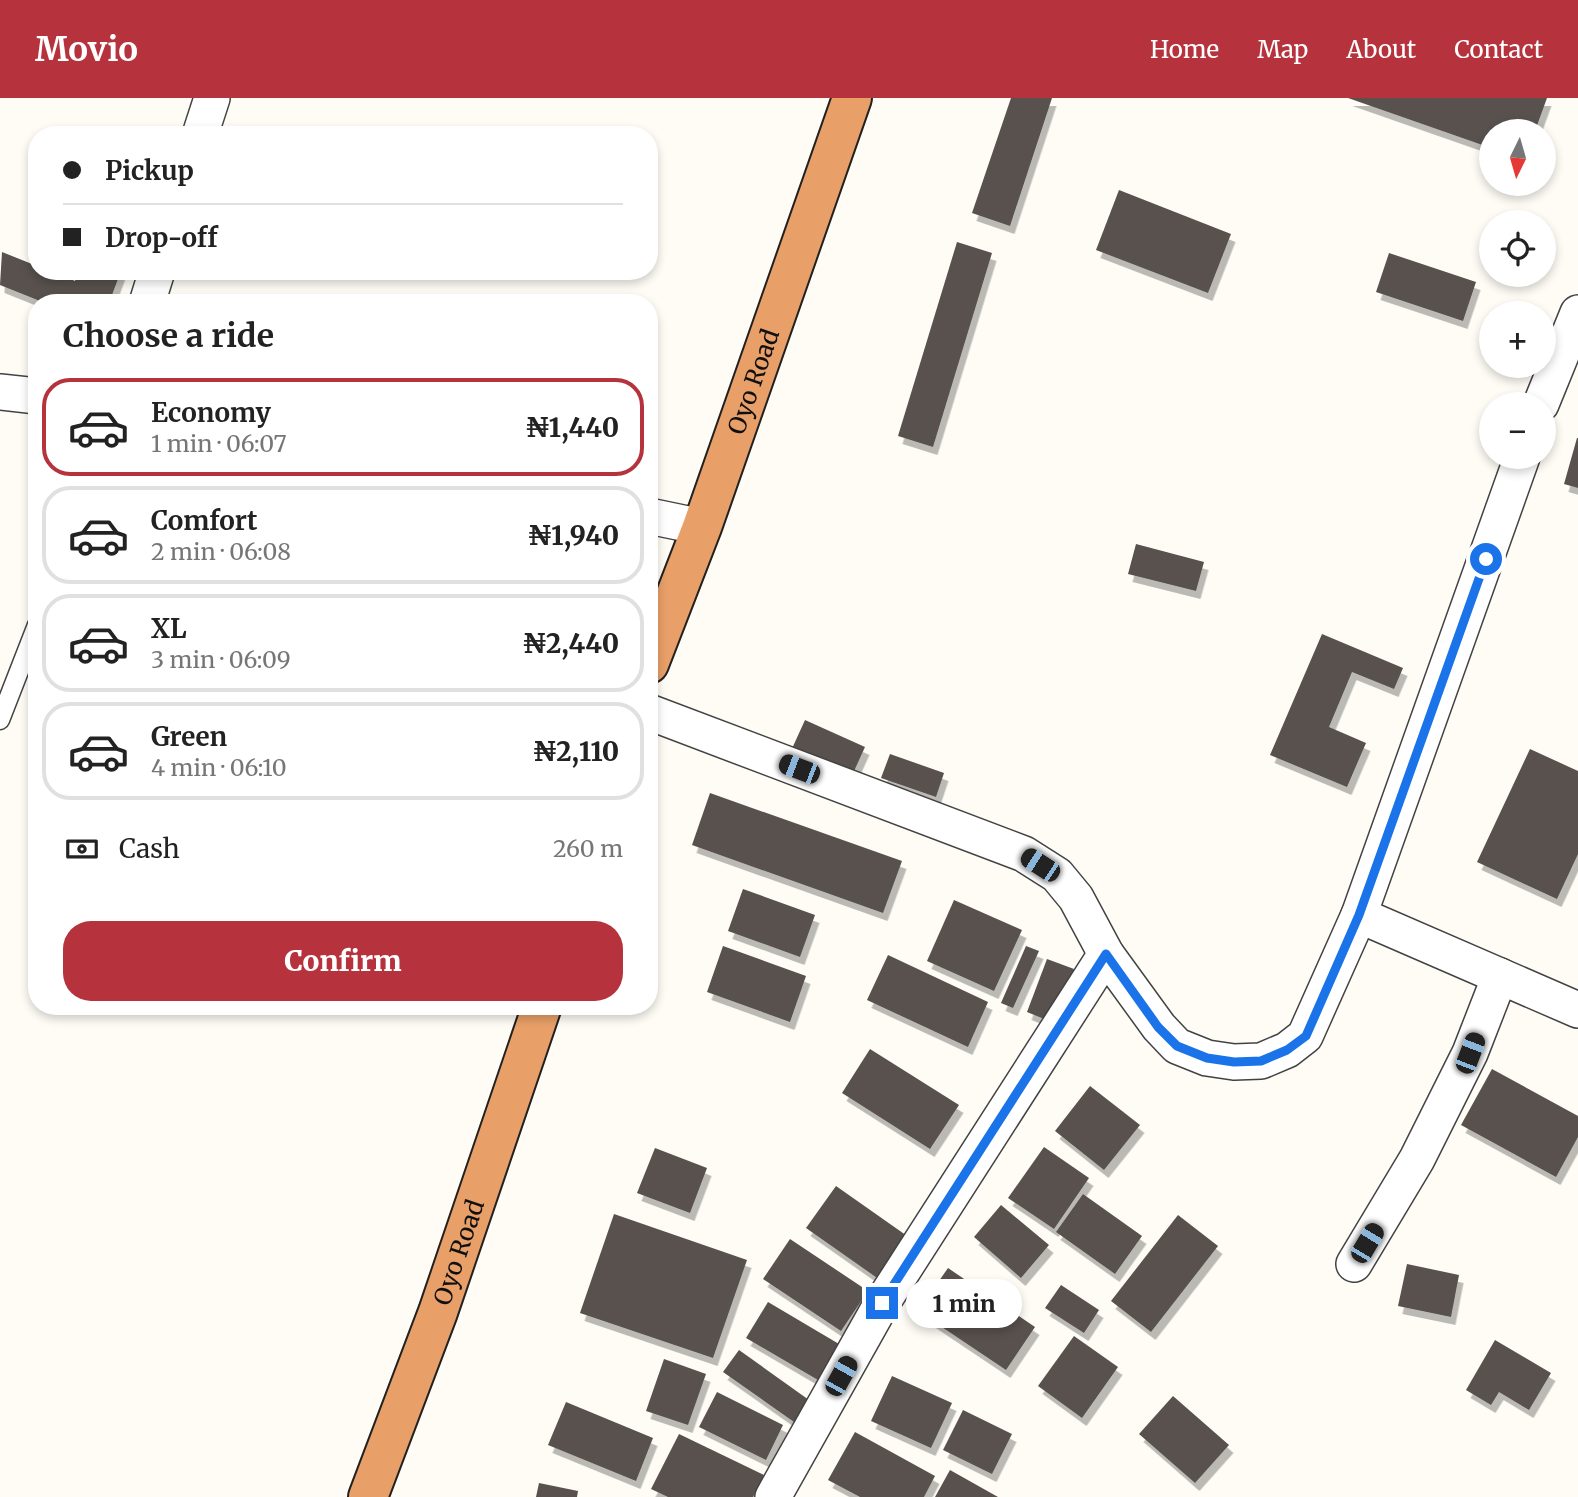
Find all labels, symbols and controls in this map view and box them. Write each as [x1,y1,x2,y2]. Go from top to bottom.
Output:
text: Movio [35,29,138,70]
text: Home [1150,34,1219,65]
text: Map [1257,34,1308,65]
text: About [1346,34,1416,65]
text: Contact [1454,34,1543,65]
north arrow [1479,119,1556,196]
map controls [1479,119,1556,469]
text: Pickup [105,154,194,187]
button: locate [1479,210,1556,287]
text: Drop-off [105,221,218,254]
button: + [1479,301,1556,378]
text: Choose a ride [63,316,274,356]
street label: Oyo Road [720,325,786,438]
button: − [1479,392,1556,469]
icon: car [67,396,130,459]
text: Economy [151,396,271,429]
text: ₦1,440 [525,411,619,444]
text: 1 min · 06:07 [151,429,287,458]
icon: car [67,504,130,567]
text: Comfort [151,504,257,537]
text: ₦1,940 [527,519,619,552]
text: 2 min · 06:08 [151,537,291,566]
route start [1470,543,1502,575]
icon: car [67,612,130,675]
text: XL [151,612,187,645]
text: ₦2,440 [522,627,619,660]
text: 3 min · 06:09 [151,645,291,674]
icon: car [67,720,130,783]
text: Green [151,720,227,753]
text: ₦2,110 [532,735,619,768]
car [776,752,823,786]
text: 4 min · 06:10 [151,753,287,782]
icon: cash [63,830,101,868]
text: Cash [119,832,180,865]
text: 260 m [553,834,623,863]
car [1017,845,1064,885]
button: Confirm [63,921,623,1001]
car [1453,1030,1488,1076]
street label: Oyo Road [426,1195,491,1309]
car [1348,1220,1387,1266]
callout: 1 min [906,1278,1022,1328]
route end [866,1287,898,1319]
text: 1 min [932,1289,996,1318]
car [822,1353,861,1399]

